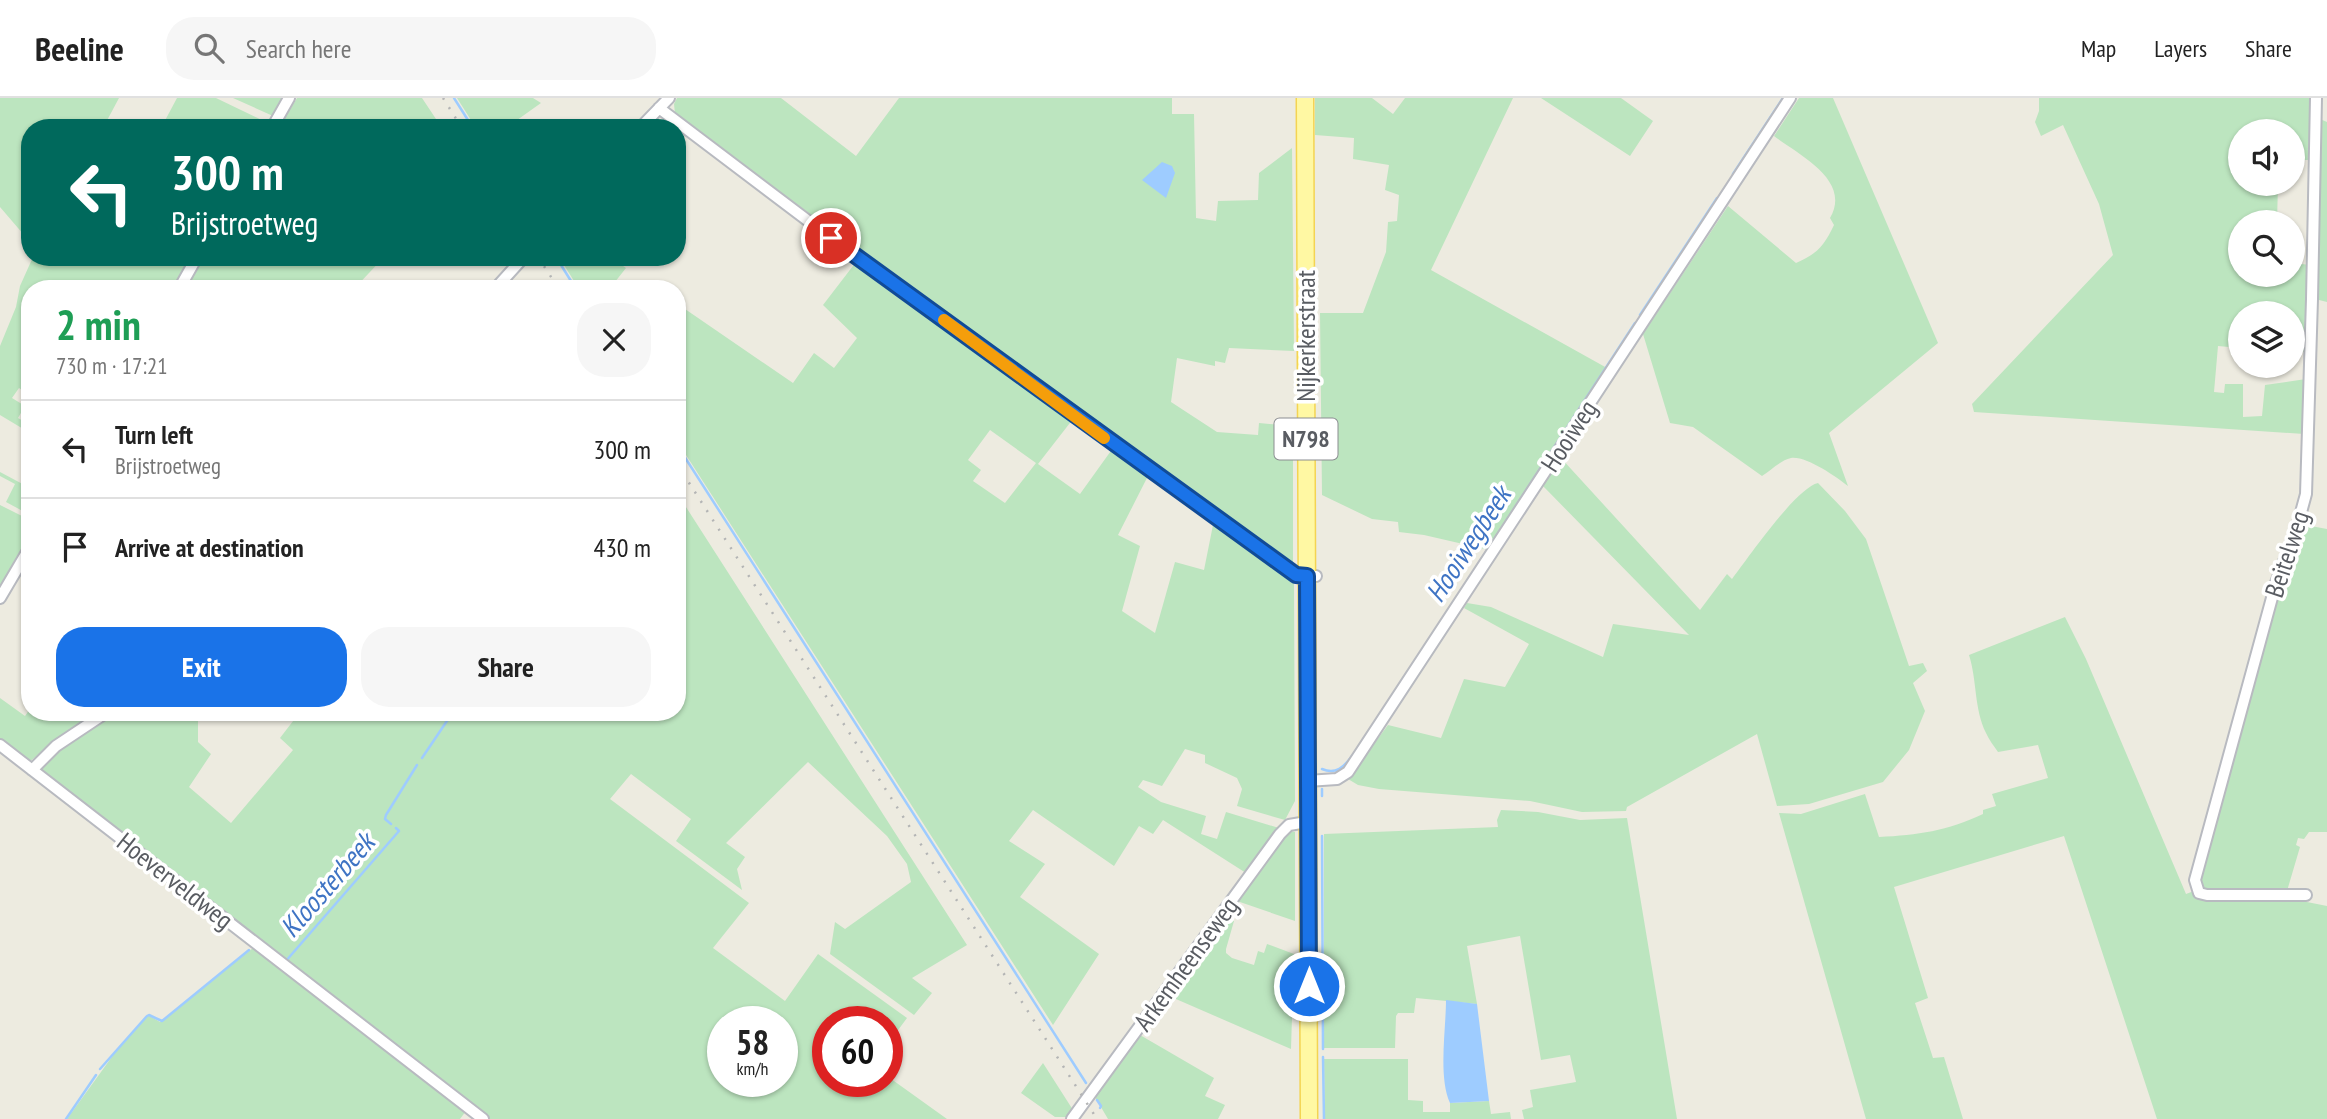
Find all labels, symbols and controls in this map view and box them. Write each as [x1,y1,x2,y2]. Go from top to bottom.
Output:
search box [166,17,656,80]
text: Beeline [35,27,124,70]
icon: search [190,29,228,67]
text: Search here [246,32,351,65]
text: Map [2081,33,2116,64]
text: Layers [2154,33,2207,64]
text: Share [2245,33,2292,64]
map controls [2228,119,2305,378]
button: sound [2228,119,2305,196]
text: 300 m [171,140,284,204]
icon: left [56,147,147,238]
text: Brijstroetweg [171,202,318,244]
pin [801,208,861,268]
button: search [2228,210,2305,287]
icon: arrive [812,219,850,257]
street label: Nijkerkerstraat [1289,270,1322,402]
text: 2 min [56,297,141,352]
button: layers [2228,301,2305,378]
button: close [577,303,651,377]
text: 730 m · 17:21 [56,351,168,380]
street label: Hooiweg [1533,394,1604,478]
text: Turn left [115,418,193,451]
road number: N798 [1274,418,1338,460]
icon: left [56,430,94,468]
text: 300 m [593,433,651,466]
text: Brijstroetweg [115,451,221,480]
water label: Hooiwegbeek [1416,476,1520,609]
street label: Beitelweg [2257,506,2316,601]
icon: arrive [56,528,94,566]
text: Arrive at destination [115,531,304,564]
text: 430 m [593,531,651,564]
button: Exit [56,627,347,707]
button: Share [361,627,651,707]
water label: Kloosterbeek [271,822,384,945]
street label: Hoeverveldweg [111,825,240,936]
street label: Arkemheenseweg [1126,890,1245,1037]
position arrow [1272,949,1346,1023]
speed limit sign: 60 [812,1006,903,1097]
text: 58 [736,1019,769,1065]
text: km/h [737,1057,768,1080]

